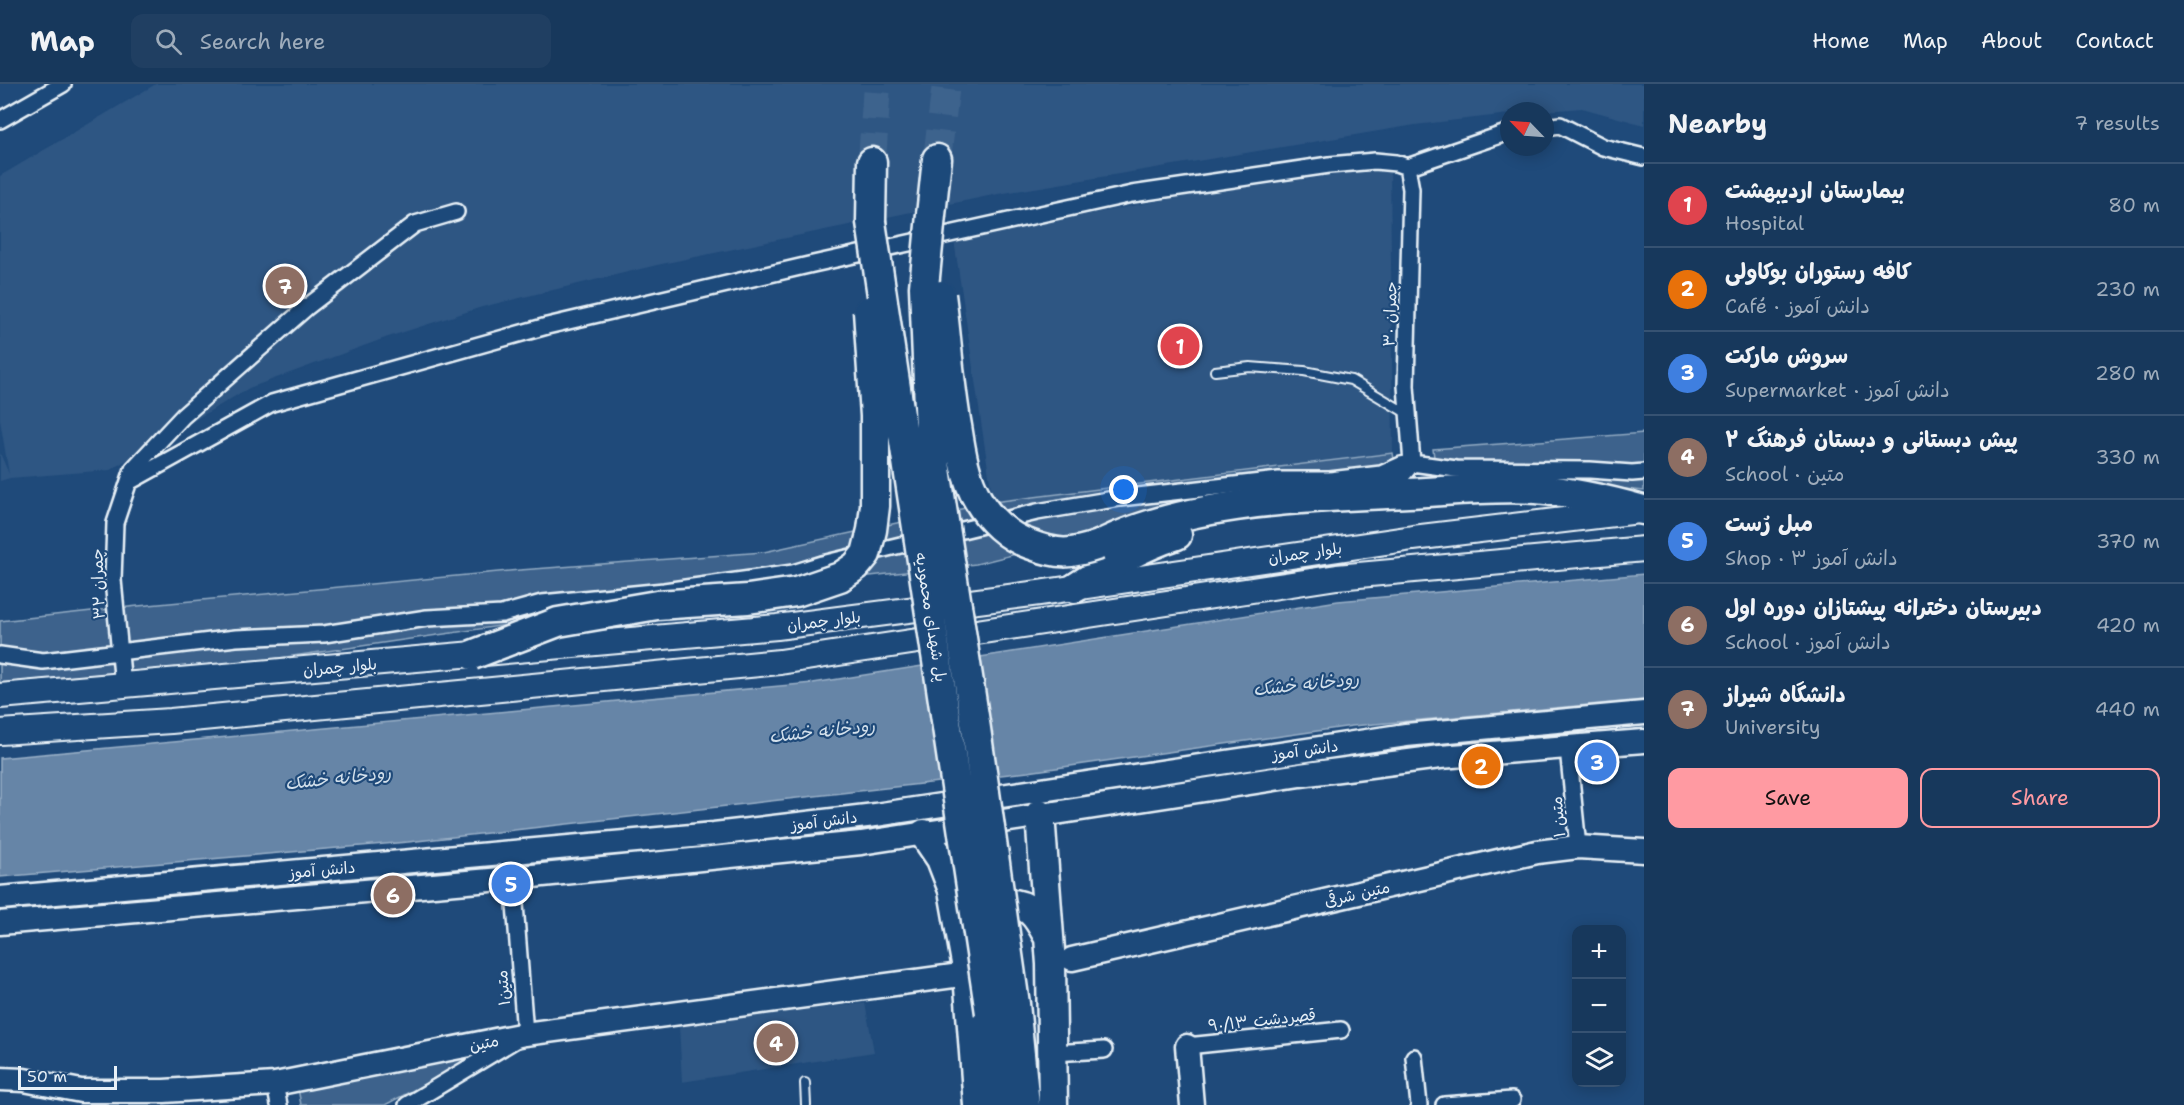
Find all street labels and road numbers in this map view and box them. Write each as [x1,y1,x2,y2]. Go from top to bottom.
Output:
street label: ۳۰ چمران [1378,281,1402,347]
street label: بلوار چمران [1267,537,1343,569]
street label: ۳۲ چمران [86,548,110,620]
street label: پل شهدای محمودیه [910,551,952,683]
street label: بلوار چمران [786,606,862,636]
street label: بلوار چمران [302,653,378,681]
street label: دانش آموز [1268,735,1340,765]
street label: متین ۱ [1546,796,1570,838]
street label: دانش آموز [788,807,858,836]
street label: دانش آموز [286,857,356,884]
street label: متین شرقی [1322,876,1392,912]
street label: متین۱ [491,969,515,1007]
street label: ۹۰/۱۳ قصردشت [1207,1004,1317,1036]
street label: متین [467,1030,501,1056]

